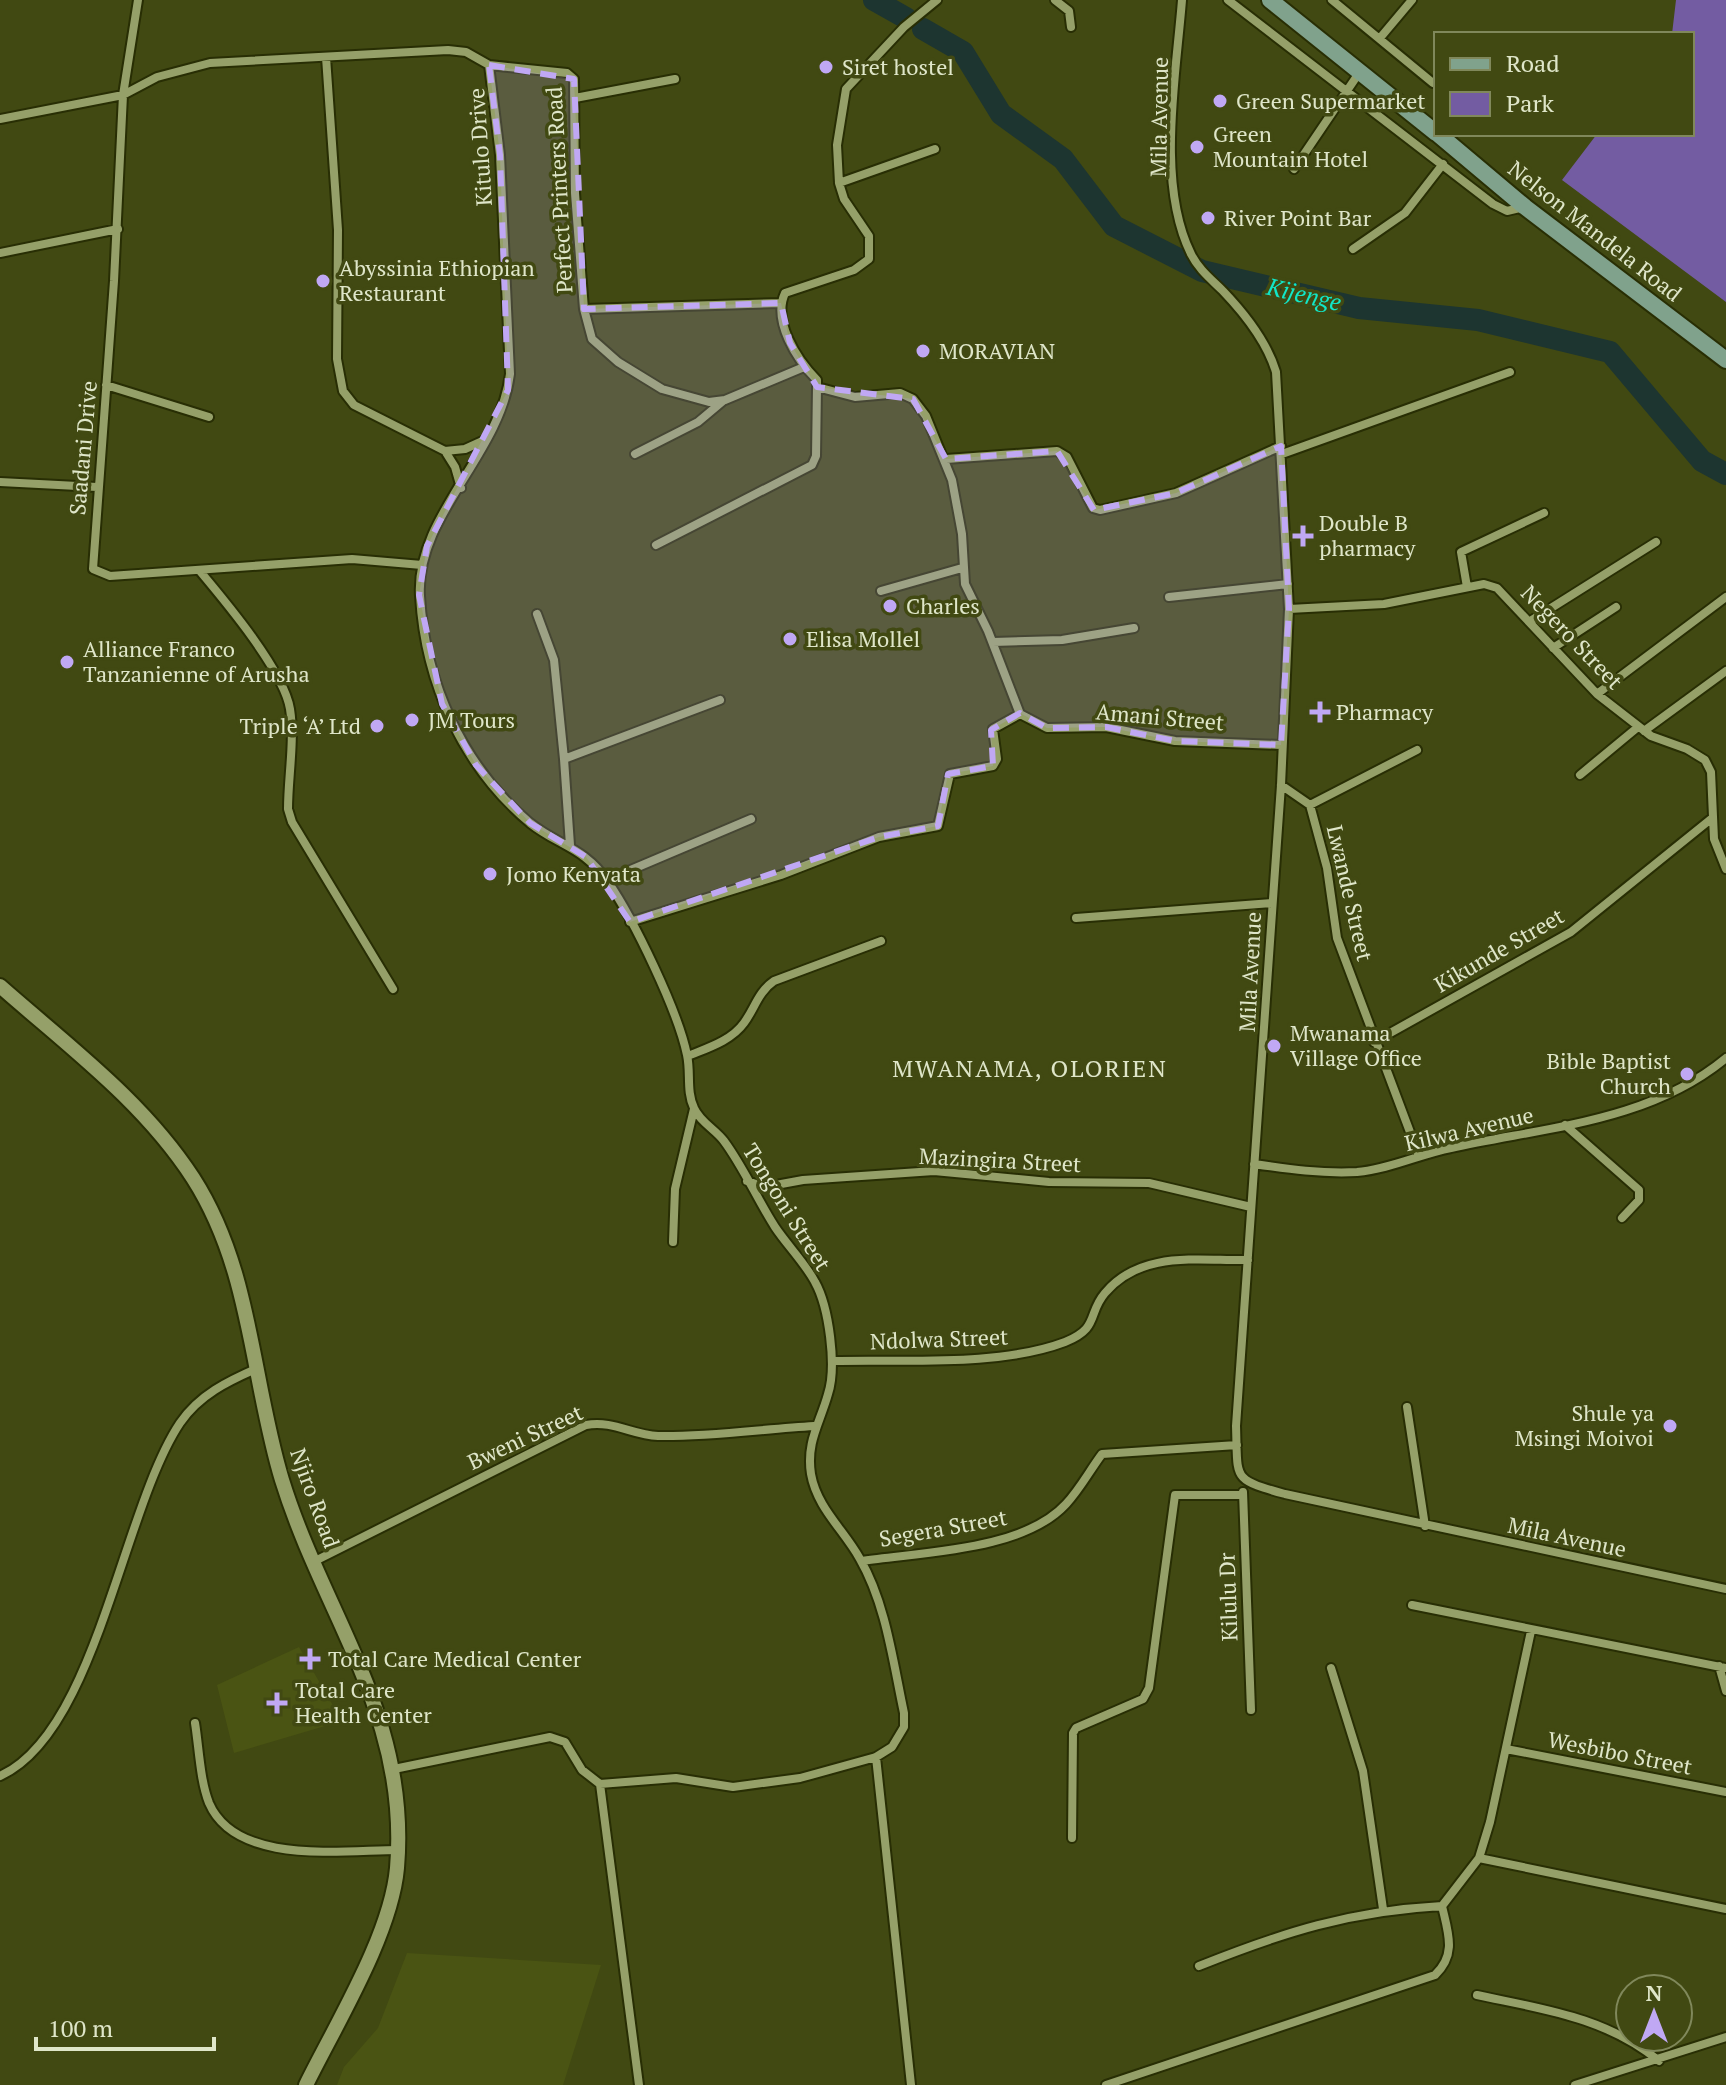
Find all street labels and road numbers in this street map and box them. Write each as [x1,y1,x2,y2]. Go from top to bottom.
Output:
street label: Mila Avenue [1143,57,1174,177]
street label: Perfect Printers Road [539,86,578,294]
street label: Kitulo Drive [461,87,498,207]
street label: Nelson Mandela Road [1503,154,1688,307]
street label: Saadani Drive [62,380,103,516]
street label: Negero Street [1515,578,1629,695]
street label: Amani Street [1095,696,1225,737]
street label: Lwande Street [1321,822,1380,964]
street label: Kikunde Street [1429,901,1569,998]
street label: Mila Avenue [1232,911,1267,1033]
street label: Kilwa Avenue [1402,1100,1536,1157]
street label: Tongoni Street [737,1138,838,1276]
street label: Mazingira Street [918,1141,1082,1178]
street label: Ndolwa Street [869,1322,1009,1355]
street label: Bweni Street [462,1397,587,1476]
street label: Njiro Road [284,1444,347,1552]
street label: Segera Street [877,1502,1009,1553]
street label: Mila Avenue [1505,1510,1629,1563]
street label: Kilulu Dr [1211,1552,1244,1642]
street label: Wesbibo Street [1545,1724,1695,1781]

